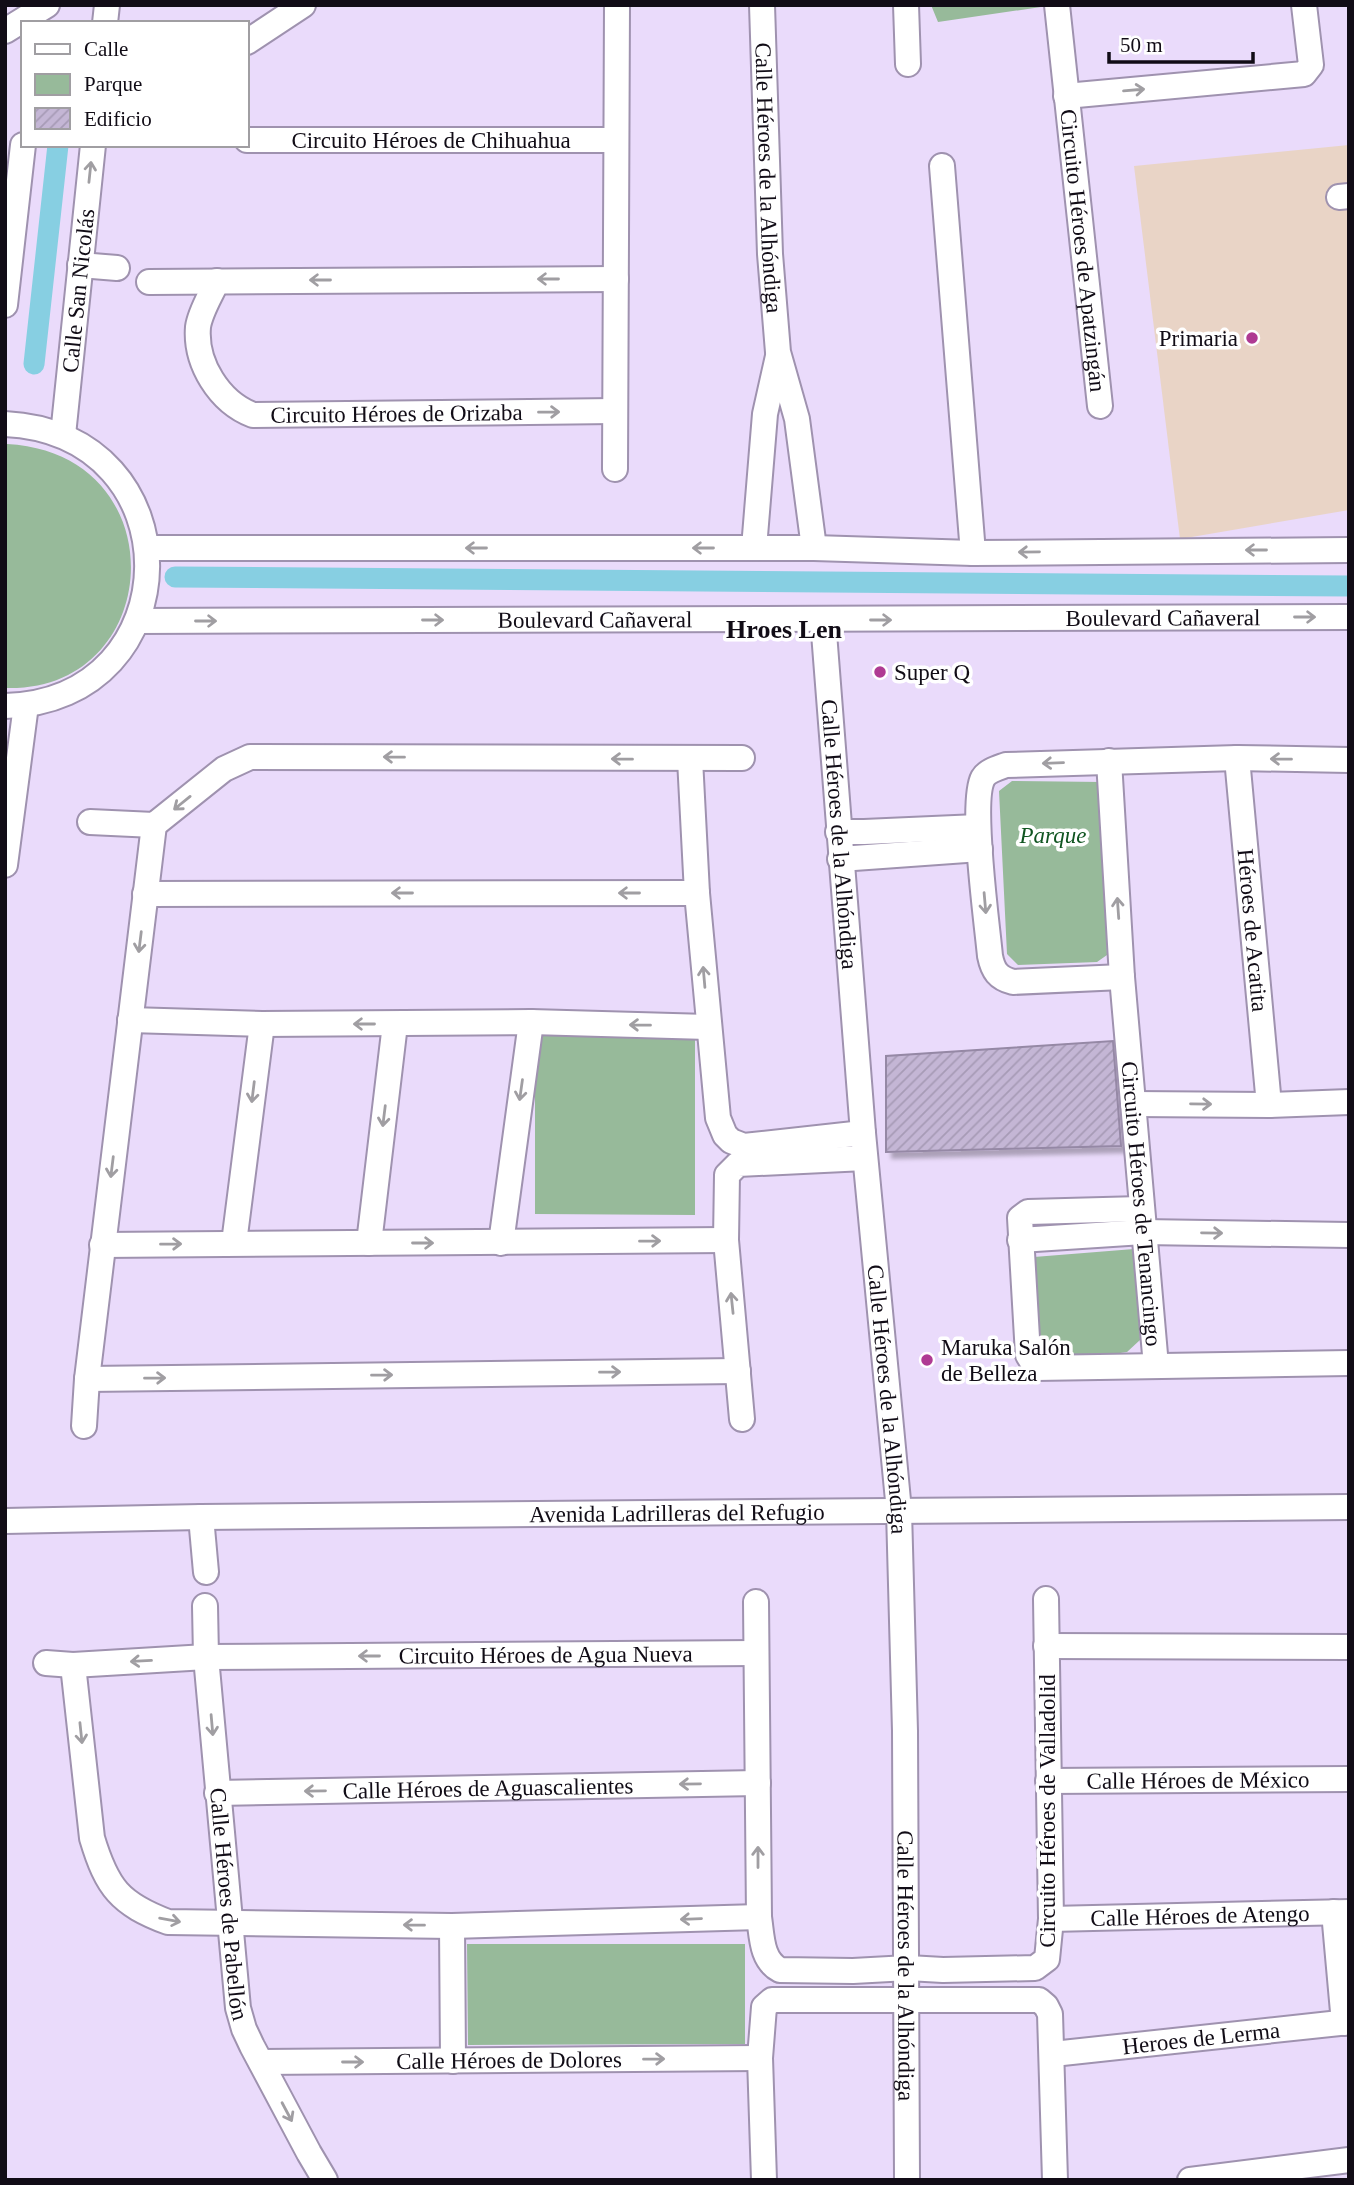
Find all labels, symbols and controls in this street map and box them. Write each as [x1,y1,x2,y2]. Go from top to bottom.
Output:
legend [21,21,248,147]
scale bar [1109,21,1252,65]
text: 50 m [1120,33,1163,57]
text: Calle [84,37,128,61]
street label: Calle Héroes de la Alhóndiga [751,42,787,314]
text: Parque [84,72,142,96]
one-way arrow [1122,83,1145,96]
text: Edificio [84,107,152,131]
street label: Circuito Héroes de Apatzingán [1056,108,1111,394]
street label: Circuito Héroes de Chihuahua [291,128,571,153]
one-way arrow [84,161,97,184]
street label: Calle San Nicolás [57,207,99,374]
one-way arrow [536,272,559,286]
one-way arrow [309,273,332,287]
place label: Primaria [1159,326,1238,351]
marker: Primaria [1244,330,1260,346]
street label: Circuito Héroes de Orizaba [270,400,523,427]
one-way arrow [537,405,560,418]
one-way arrow [464,541,487,555]
one-way arrow [692,541,715,555]
one-way arrow [1245,543,1268,557]
one-way arrow [1017,545,1040,559]
street label: Boulevard Cañaveral [1066,605,1260,630]
street label: Boulevard Cañaveral [498,607,692,632]
one-way arrow [1293,610,1316,624]
one-way arrow [421,613,444,627]
one-way arrow [869,613,892,626]
one-way arrow [194,614,217,627]
district label: Hroes Len [726,615,842,644]
place label: Super Q [894,660,970,685]
marker: Super Q [872,664,888,680]
street label: Calle Héroes de la Alhóndiga [817,698,863,970]
one-way arrow [383,750,406,764]
one-way arrow [611,752,634,766]
one-way arrow [1269,752,1292,766]
one-way arrow [1042,757,1065,770]
one-way arrow [173,795,191,810]
park label: Parque [1019,823,1086,848]
street label: Héroes de Acatita [1233,848,1273,1013]
one-way arrow [618,886,641,900]
one-way arrow [390,887,413,900]
one-way arrow [979,892,992,914]
one-way arrow [1111,898,1124,920]
one-way arrow [133,930,146,952]
one-way arrow [697,966,710,989]
one-way arrow [353,1017,376,1031]
one-way arrow [629,1018,652,1032]
street label: Circuito Héroes de Tenancingo [1117,1060,1167,1347]
one-way arrow [515,1078,528,1101]
one-way arrow [247,1080,260,1103]
one-way arrow [1189,1097,1212,1111]
one-way arrow [378,1104,391,1127]
one-way arrow [105,1156,118,1178]
one-way arrow [1200,1226,1223,1240]
one-way arrow [638,1234,661,1248]
one-way arrow [411,1236,434,1250]
one-way arrow [159,1237,182,1250]
street label: Calle Héroes de la Alhóndiga [863,1263,912,1535]
one-way arrow [725,1292,738,1315]
place label: Maruka Salón de Belleza [941,1335,1071,1386]
marker: Maruka Salón de Belleza [919,1352,935,1368]
one-way arrow [598,1366,621,1379]
one-way arrow [371,1368,394,1382]
one-way arrow [143,1371,166,1385]
street label: Avenida Ladrilleras del Refugio [529,1499,825,1527]
street label: Circuito Héroes de Agua Nueva [399,1641,693,1668]
one-way arrow [358,1649,381,1663]
one-way arrow [131,1655,153,1668]
street label: Circuito Héroes de Valladolid [1035,1674,1060,1948]
one-way arrow [206,1714,219,1736]
one-way arrow [74,1721,87,1743]
street label: Calle Héroes de México [1086,1767,1310,1793]
street label: Calle Héroes de Aguascalientes [342,1773,634,1803]
one-way arrow [678,1777,701,1791]
one-way arrow [304,1784,327,1798]
street label: Calle Héroes de Pabellón [205,1787,253,2024]
street label: Calle Héroes de la Alhóndiga [893,1830,919,2101]
one-way arrow [751,1845,765,1868]
street label: Calle Héroes de Atengo [1090,1900,1310,1931]
one-way arrow [679,1913,702,1926]
one-way arrow [158,1914,181,1927]
one-way arrow [403,1919,426,1932]
street label: Heroes de Lerma [1121,2017,1281,2059]
street label: Calle Héroes de Dolores [396,2047,622,2073]
one-way arrow [643,2052,666,2066]
one-way arrow [342,2055,365,2069]
one-way arrow [281,2101,294,2122]

